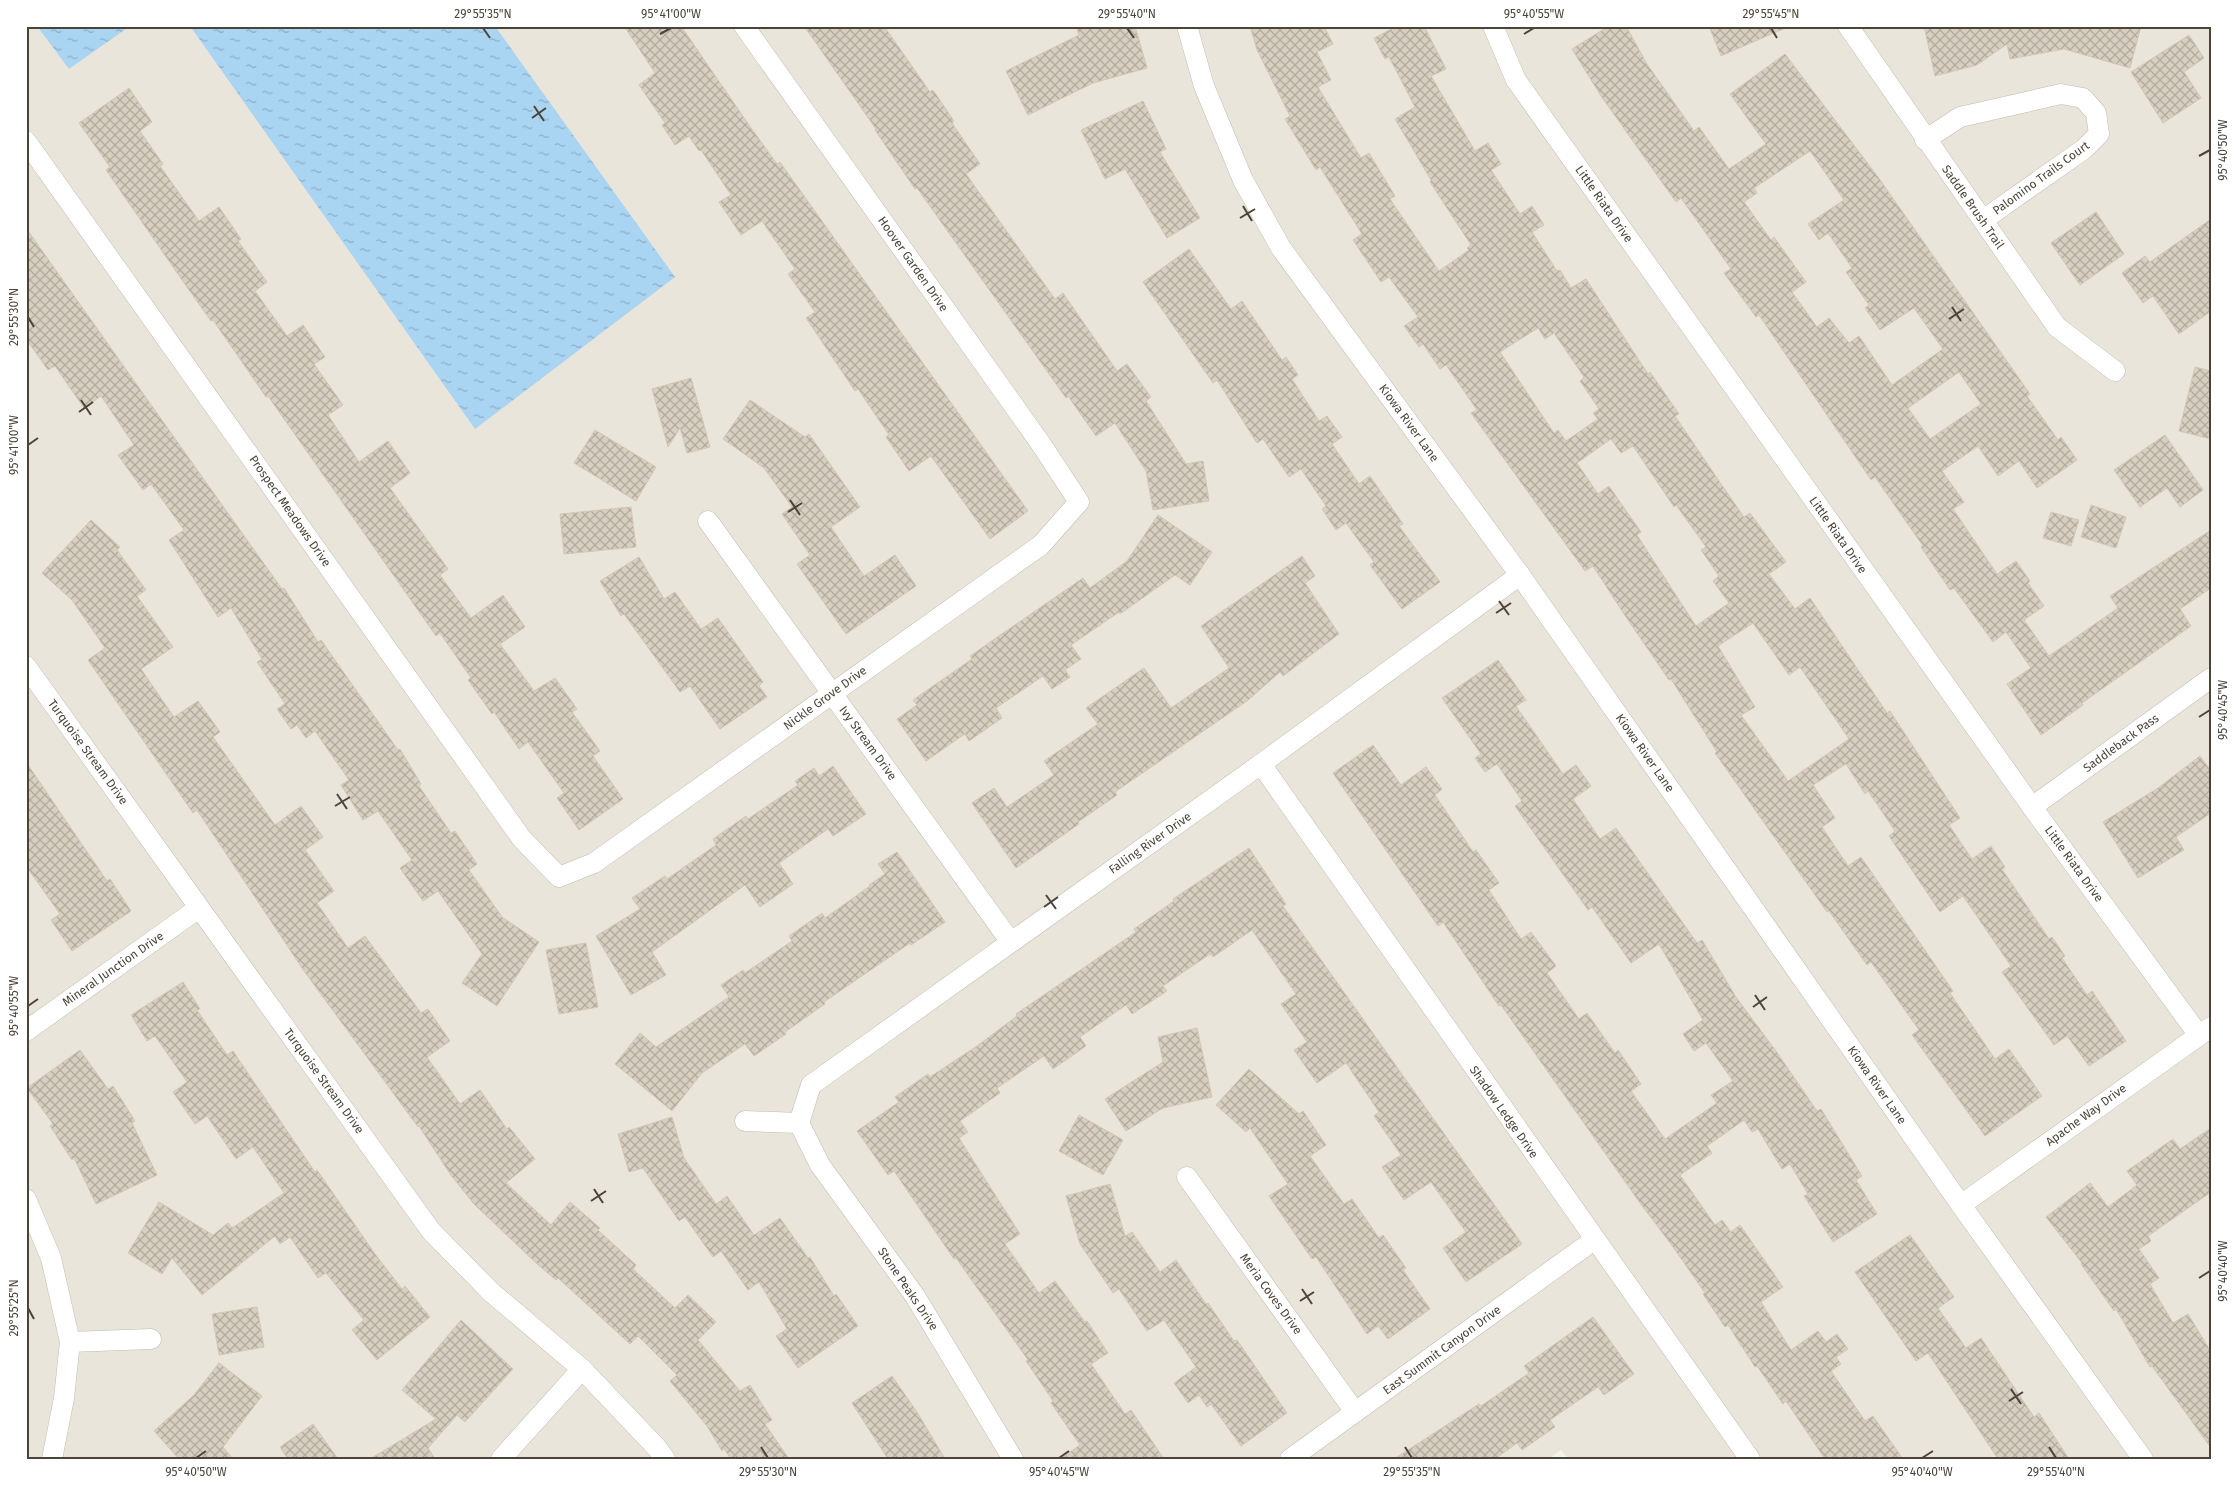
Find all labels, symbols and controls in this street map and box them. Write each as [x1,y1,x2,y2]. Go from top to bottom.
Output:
text: 29°55'35"N [454,7,512,21]
text: 95°41'00"W [641,7,701,21]
text: 29°55'40"N [1098,7,1156,21]
text: 95°40'55"W [1504,7,1564,21]
text: 29°55'45"N [1742,7,1800,21]
text: 95°40'50"W [2216,119,2230,181]
street label: Palomino Trails Court [1990,138,2092,218]
street label: Little Riata Drive [1572,163,1636,245]
street label: Saddle Brush Trail [1939,163,2007,252]
street label: Hoover Garden Drive [875,214,951,314]
text: 29°55'30"N [7,288,21,346]
street label: Kiowa River Lane [1376,381,1442,465]
text: 95°41'00"W [7,415,21,475]
street label: Prospect Meadows Drive [246,453,334,569]
street label: Little Riata Drive [1806,494,1870,576]
street label: Nickle Grove Drive [781,663,869,733]
text: 95°40'45"W [2216,680,2230,740]
street label: Turquoise Stream Drive [45,697,131,807]
street label: Ivy Stream Drive [836,703,900,783]
street label: Kiowa River Lane [1613,711,1677,795]
street label: Saddleback Pass [2081,711,2162,775]
street label: Falling River Drive [1106,809,1194,877]
street label: Little Riata Drive [2042,823,2106,905]
street label: Mineral Junction Drive [60,929,166,1009]
text: 95°40'55"W [7,976,21,1036]
street label: Turquoise Stream Drive [281,1026,367,1136]
street label: Kiowa River Lane [1845,1043,1909,1127]
street label: Shadow Ledge Drive [1467,1063,1541,1161]
street label: Apache Way Drive [2043,1081,2129,1149]
text: 95°40'40"W [2216,1240,2230,1302]
street label: Stone Peaks Drive [875,1245,941,1333]
street label: Meria Coves Drive [1237,1251,1305,1337]
text: 29°55'25"N [7,1279,21,1337]
street label: East Summit Canyon Drive [1380,1303,1504,1397]
text: 95°40'50"W [165,1465,227,1479]
text: 29°55'30"N [739,1465,797,1479]
text: 95°40'45"W [1029,1465,1089,1479]
text: 29°55'35"N [1383,1465,1441,1479]
text: 95°40'40"W [1891,1465,1953,1479]
text: 29°55'40"N [2027,1465,2085,1479]

